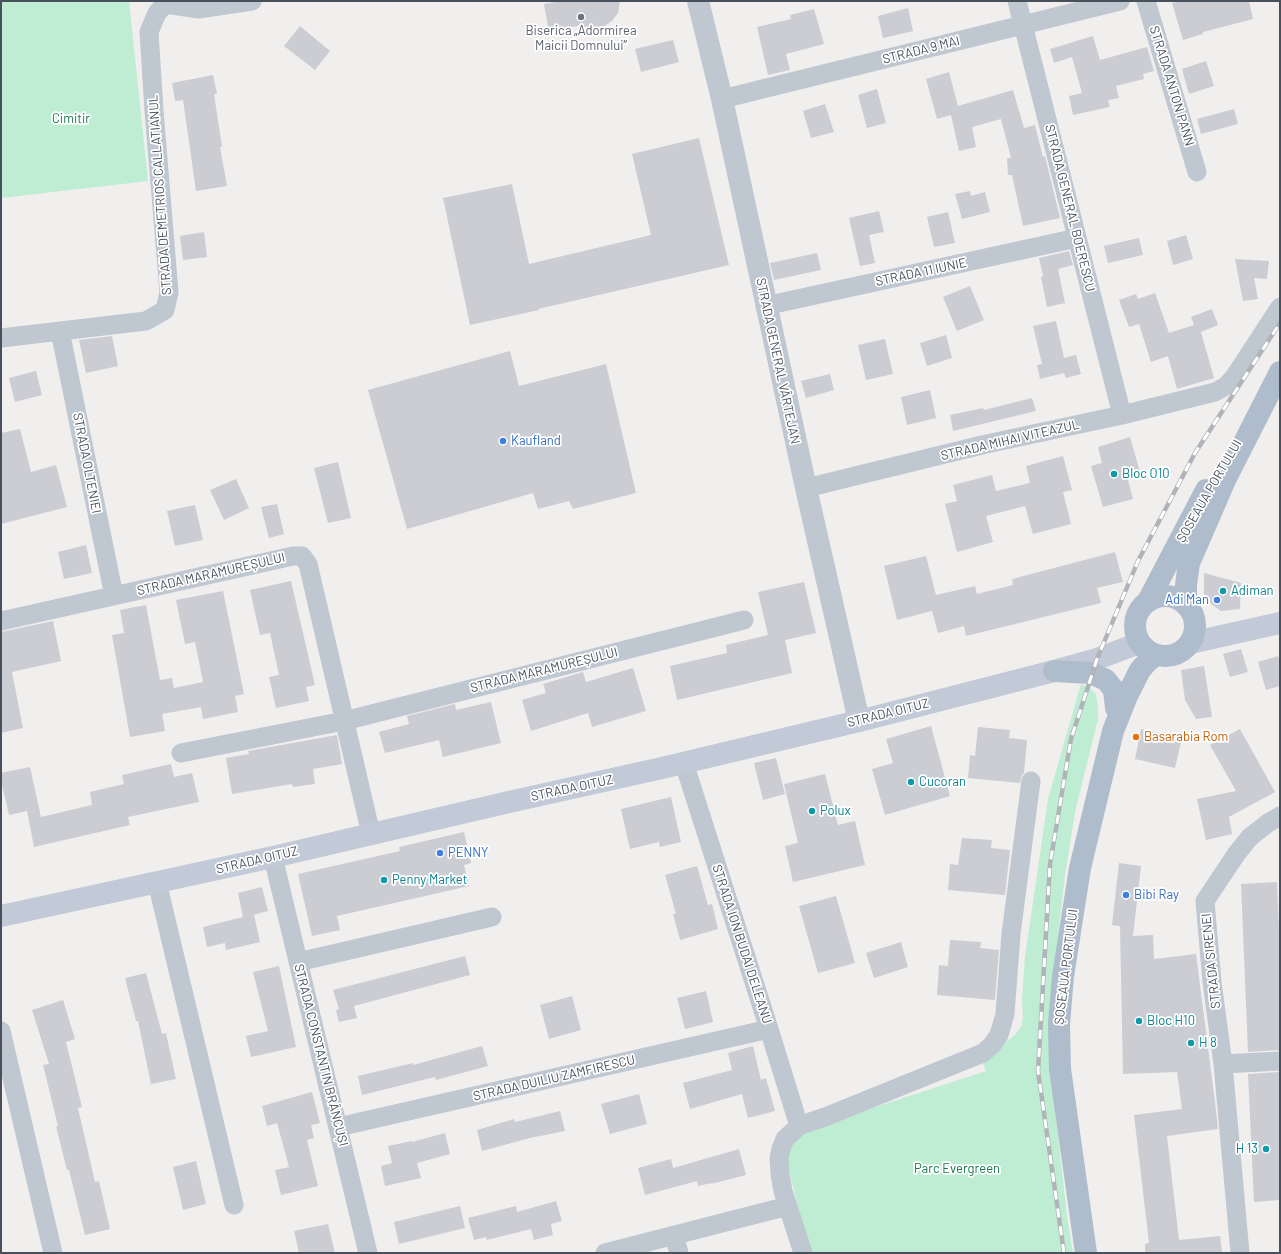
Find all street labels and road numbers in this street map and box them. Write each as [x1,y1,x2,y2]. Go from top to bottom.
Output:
street label: STRADA ANTON PANN [1146,24,1198,148]
street label: STRADA 9 MAI [881,33,961,67]
street label: STRADA DEMETRIOS CALLATIANUL [145,94,175,296]
street label: STRADA GENERAL BOERESCU [1042,123,1098,293]
street label: STRADA 11 IUNIE [874,255,968,289]
street label: STRADA GENERAL VÂRTEJAN [753,276,803,446]
street label: STRADA OLTENIEI [70,411,104,515]
street label: STRADA MIHAI VITEAZUL [939,416,1081,464]
street label: ȘOSEAUA PORTULUI [1173,437,1245,545]
street label: STRADA MARAMUREȘULUI [135,549,287,599]
street label: STRADA MARAMUREȘULUI [469,644,619,696]
street label: STRADA OITUZ [846,695,930,731]
street label: STRADA OITUZ [529,772,615,804]
street label: STRADA OITUZ [214,843,300,877]
street label: STRADA ION BUDAI DELEANU [709,862,775,1026]
street label: ȘOSEAUA PORTULUI [1051,908,1081,1026]
street label: STRADA SIRENEI [1198,913,1224,1009]
street label: STRADA CONSTANTIN BRÂNCUȘI [291,962,351,1148]
street label: STRADA DUILIU ZAMFIRESCU [472,1052,636,1104]

